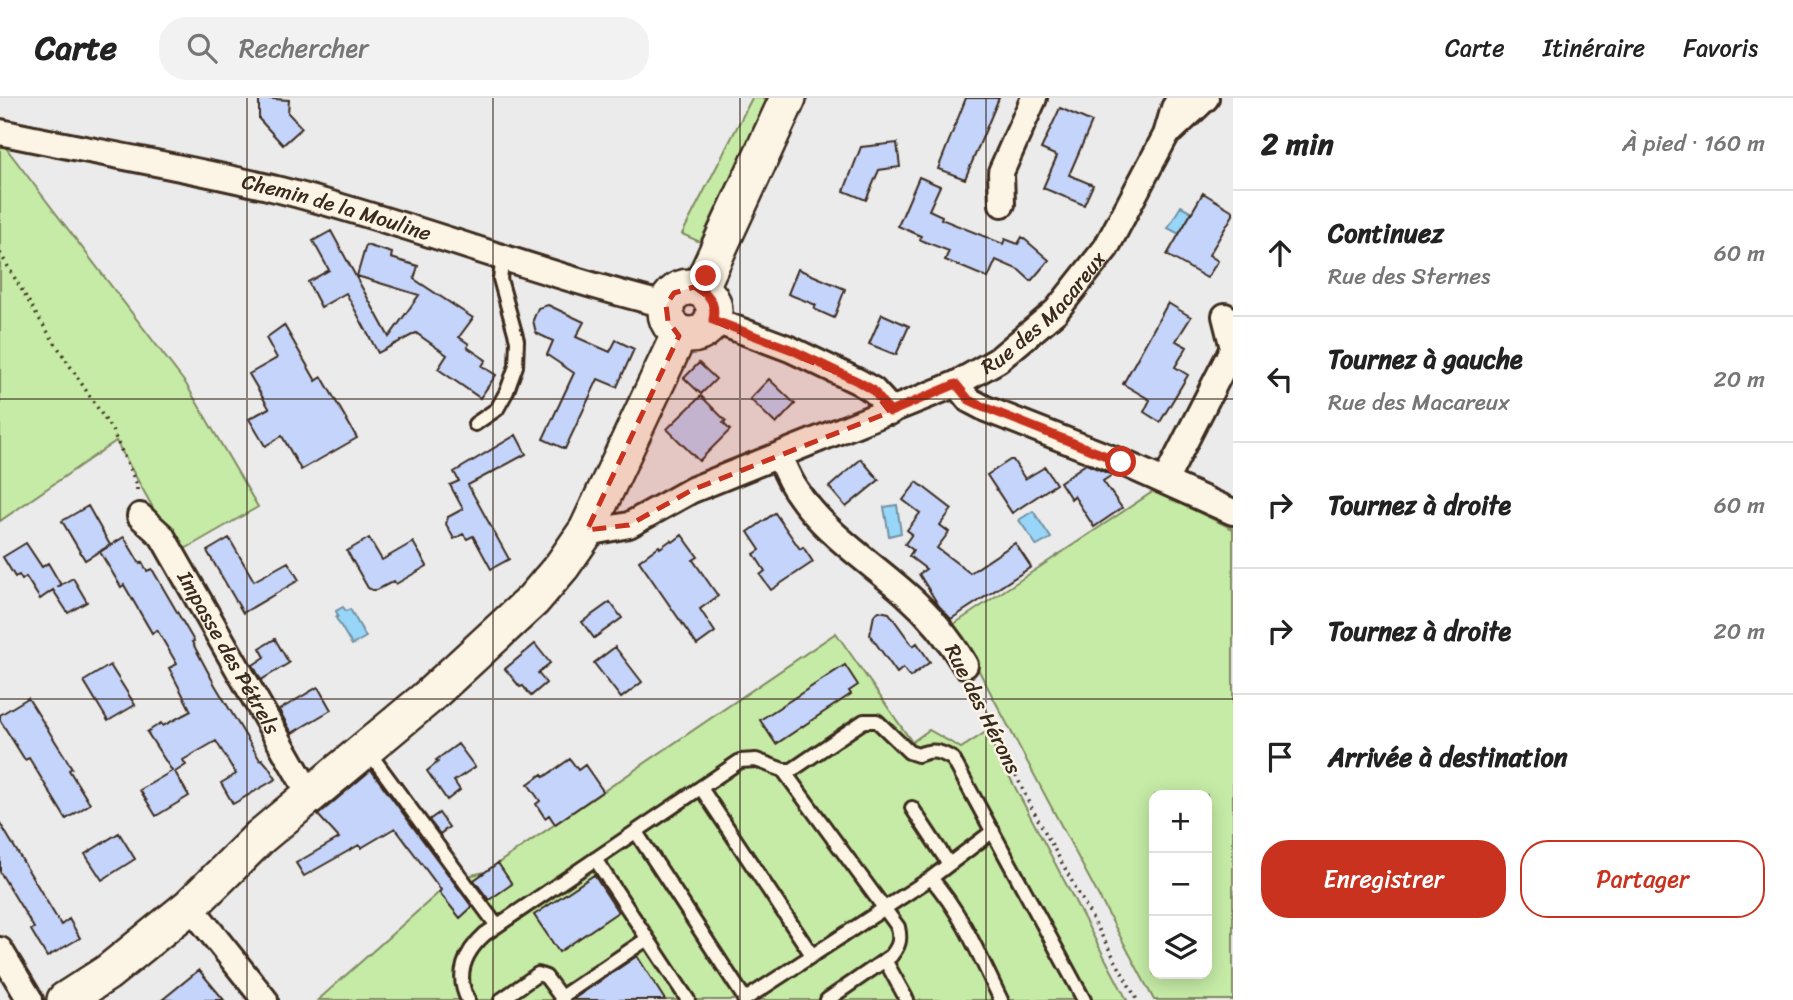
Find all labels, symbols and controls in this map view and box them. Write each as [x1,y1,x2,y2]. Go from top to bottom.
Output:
search box [159,17,649,80]
text: Carte [35,19,117,77]
text: Rechercher [239,25,369,71]
text: Carte [1445,27,1505,69]
text: Itinéraire [1543,27,1645,69]
text: Favoris [1683,27,1758,69]
icon: search [183,29,221,67]
text: 2 min [1261,117,1334,171]
text: À pied · 160 m [1622,123,1765,164]
street label: Chemin de la Mouline [238,163,436,252]
text: Continuez [1328,210,1444,256]
text: 60 m [1714,233,1765,274]
icon: ahead [1261,234,1299,272]
street label: Rue des Macareux [973,242,1116,385]
text: Rue des Sternes [1328,256,1490,297]
route end [690,260,721,291]
text: Tournez à gauche [1328,336,1523,382]
text: 20 m [1714,359,1765,400]
icon: left [1261,360,1299,398]
text: Rue des Macareux [1328,382,1510,423]
route start [1105,446,1136,477]
text: Tournez à droite [1328,482,1511,528]
text: 60 m [1714,485,1765,526]
icon: right [1261,486,1299,524]
street label: Impasse des Pétrels [166,562,291,742]
text: Tournez à droite [1328,608,1511,654]
text: 20 m [1714,611,1765,652]
icon: right [1261,612,1299,650]
street label: Rue des Hérons [934,637,1032,781]
text: Arrivée à destination [1328,734,1568,780]
icon: arrive [1261,738,1299,776]
map controls [1149,790,1212,979]
button: + [1149,790,1212,853]
button: Enregistrer [1261,840,1506,918]
button: Partager [1520,840,1765,918]
button: − [1149,853,1212,916]
button: layers [1149,916,1212,979]

